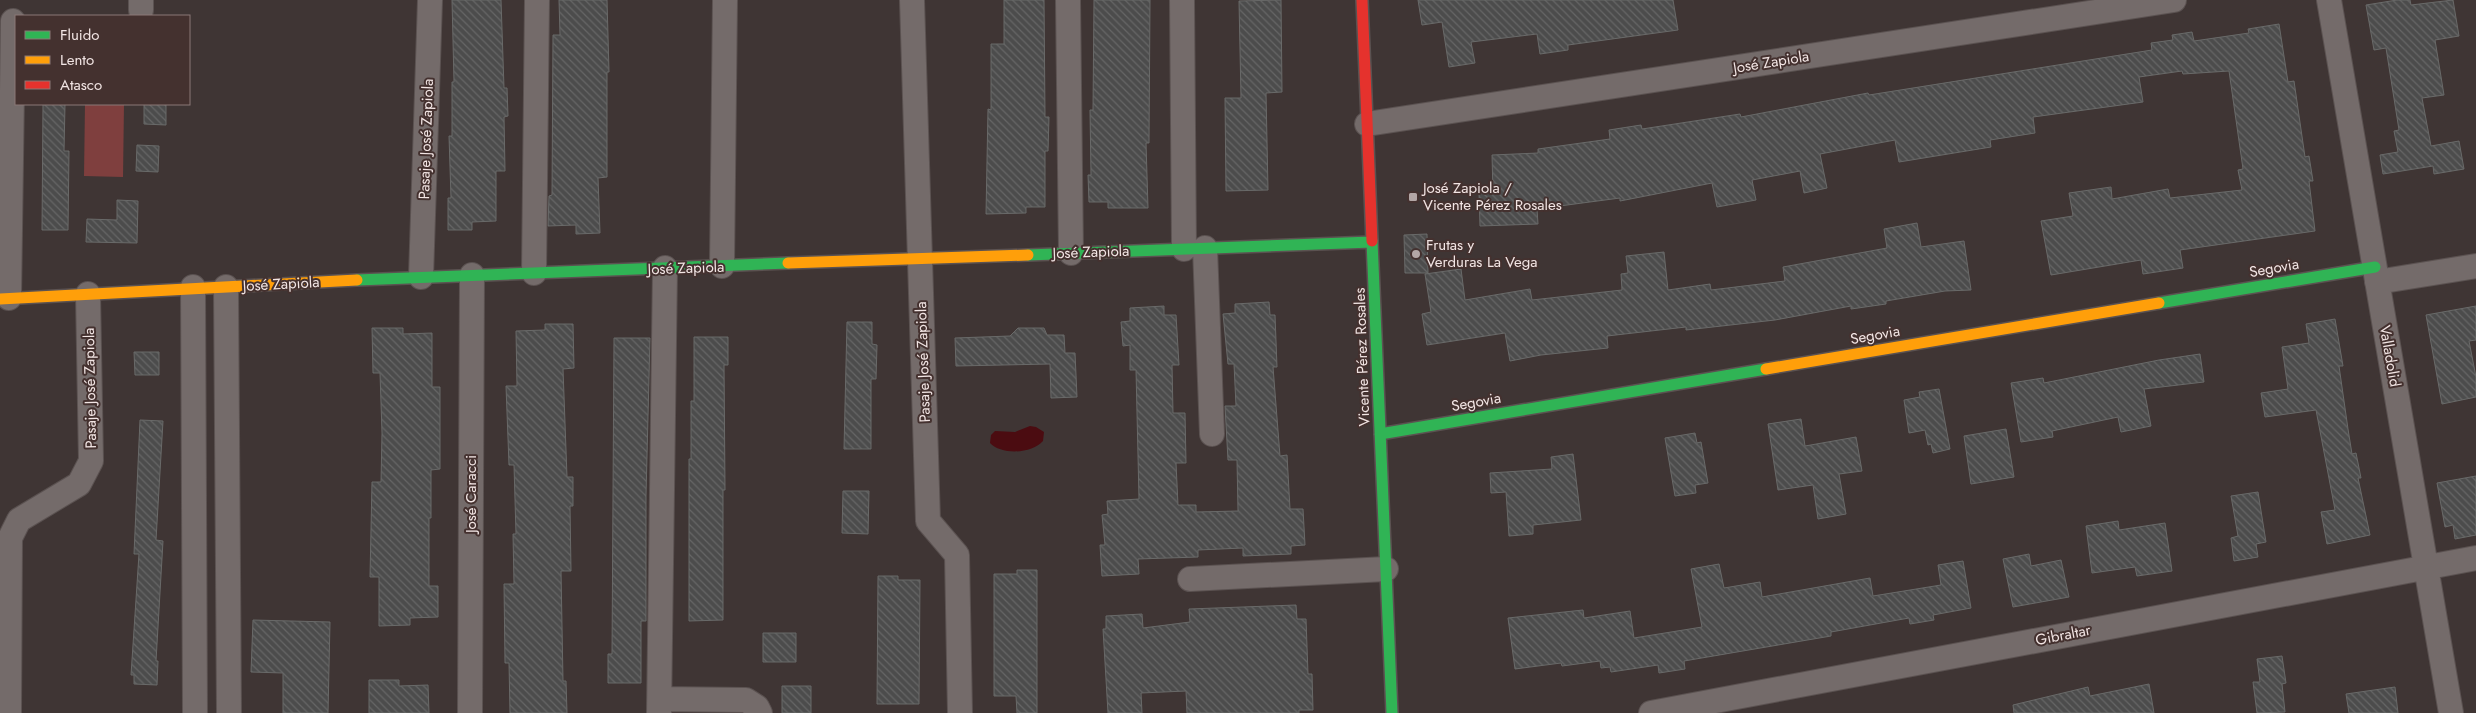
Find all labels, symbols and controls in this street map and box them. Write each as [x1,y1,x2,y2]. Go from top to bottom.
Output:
legend [15,15,190,105]
text: Fluido [60,24,99,46]
street label: José Zapiola [1729,45,1811,79]
text: Lento [60,49,94,71]
text: Atasco [60,74,102,96]
street label: Pasaje José Zapiola [413,78,439,200]
place label: José Zapiola / Vicente Pérez Rosales [1421,177,1562,216]
marker: José Zapiola / Vicente Pérez Rosales [1407,191,1419,203]
place label: Frutas y Verduras La Vega [1426,234,1538,273]
street label: José Zapiola [1050,240,1130,264]
marker: Frutas y Verduras La Vega [1410,248,1422,260]
street label: Segovia [2247,253,2301,283]
street label: José Zapiola [645,256,725,280]
street label: José Zapiola [240,271,320,297]
street label: Vicente Pérez Rosales [1349,287,1375,427]
street label: Pasaje José Zapiola [910,301,936,423]
street label: Segovia [1848,320,1902,350]
street label: Valladolid [2374,323,2406,389]
street label: Pasaje José Zapiola [78,327,102,449]
street label: Segovia [1449,387,1503,417]
street label: José Caracci [460,455,482,535]
street label: Gibraltar [2033,619,2093,651]

